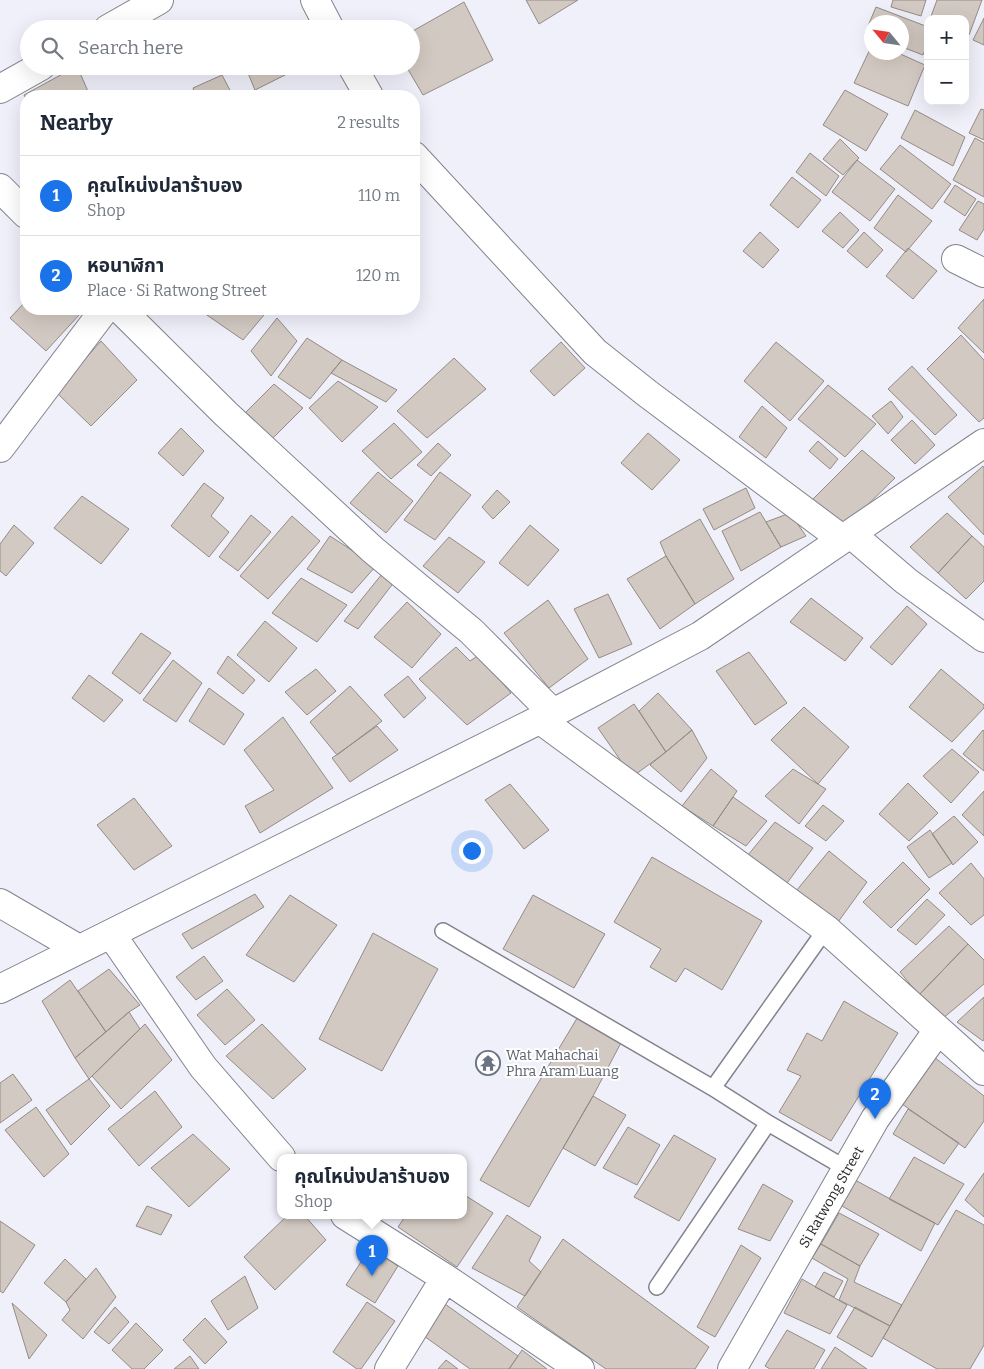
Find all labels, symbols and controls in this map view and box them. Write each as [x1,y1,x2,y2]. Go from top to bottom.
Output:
north arrow [864,15,909,60]
map controls [924,15,969,105]
button: + [924,15,969,60]
search box [20,20,420,75]
icon: search [38,34,66,62]
text: Search here [78,36,183,59]
button: − [924,60,969,105]
text: Nearby [40,110,113,136]
text: 2 results [337,113,400,132]
text: คุณโหน่งปลาร้าบอง [87,174,243,197]
text: 1 [53,186,59,205]
text: 110 m [358,186,400,205]
text: Shop [87,201,125,220]
text: หอนาฬิกา [87,254,164,277]
text: 2 [51,266,61,285]
text: 120 m [356,266,400,285]
text: Place · Si Ratwong Street [87,281,267,300]
your location [459,838,485,864]
place label: Wat Mahachai Phra Aram Luang [506,1047,619,1080]
temple icon: Wat Mahachai Phra Aram Luang [475,1050,501,1076]
pin: 2 [859,1078,891,1119]
street label: Si Ratwong Street [795,1143,867,1251]
popup [277,1154,467,1219]
text: คุณโหน่งปลาร้าบอง [294,1165,450,1188]
text: Shop [294,1192,332,1211]
pin: 1 [356,1235,388,1276]

